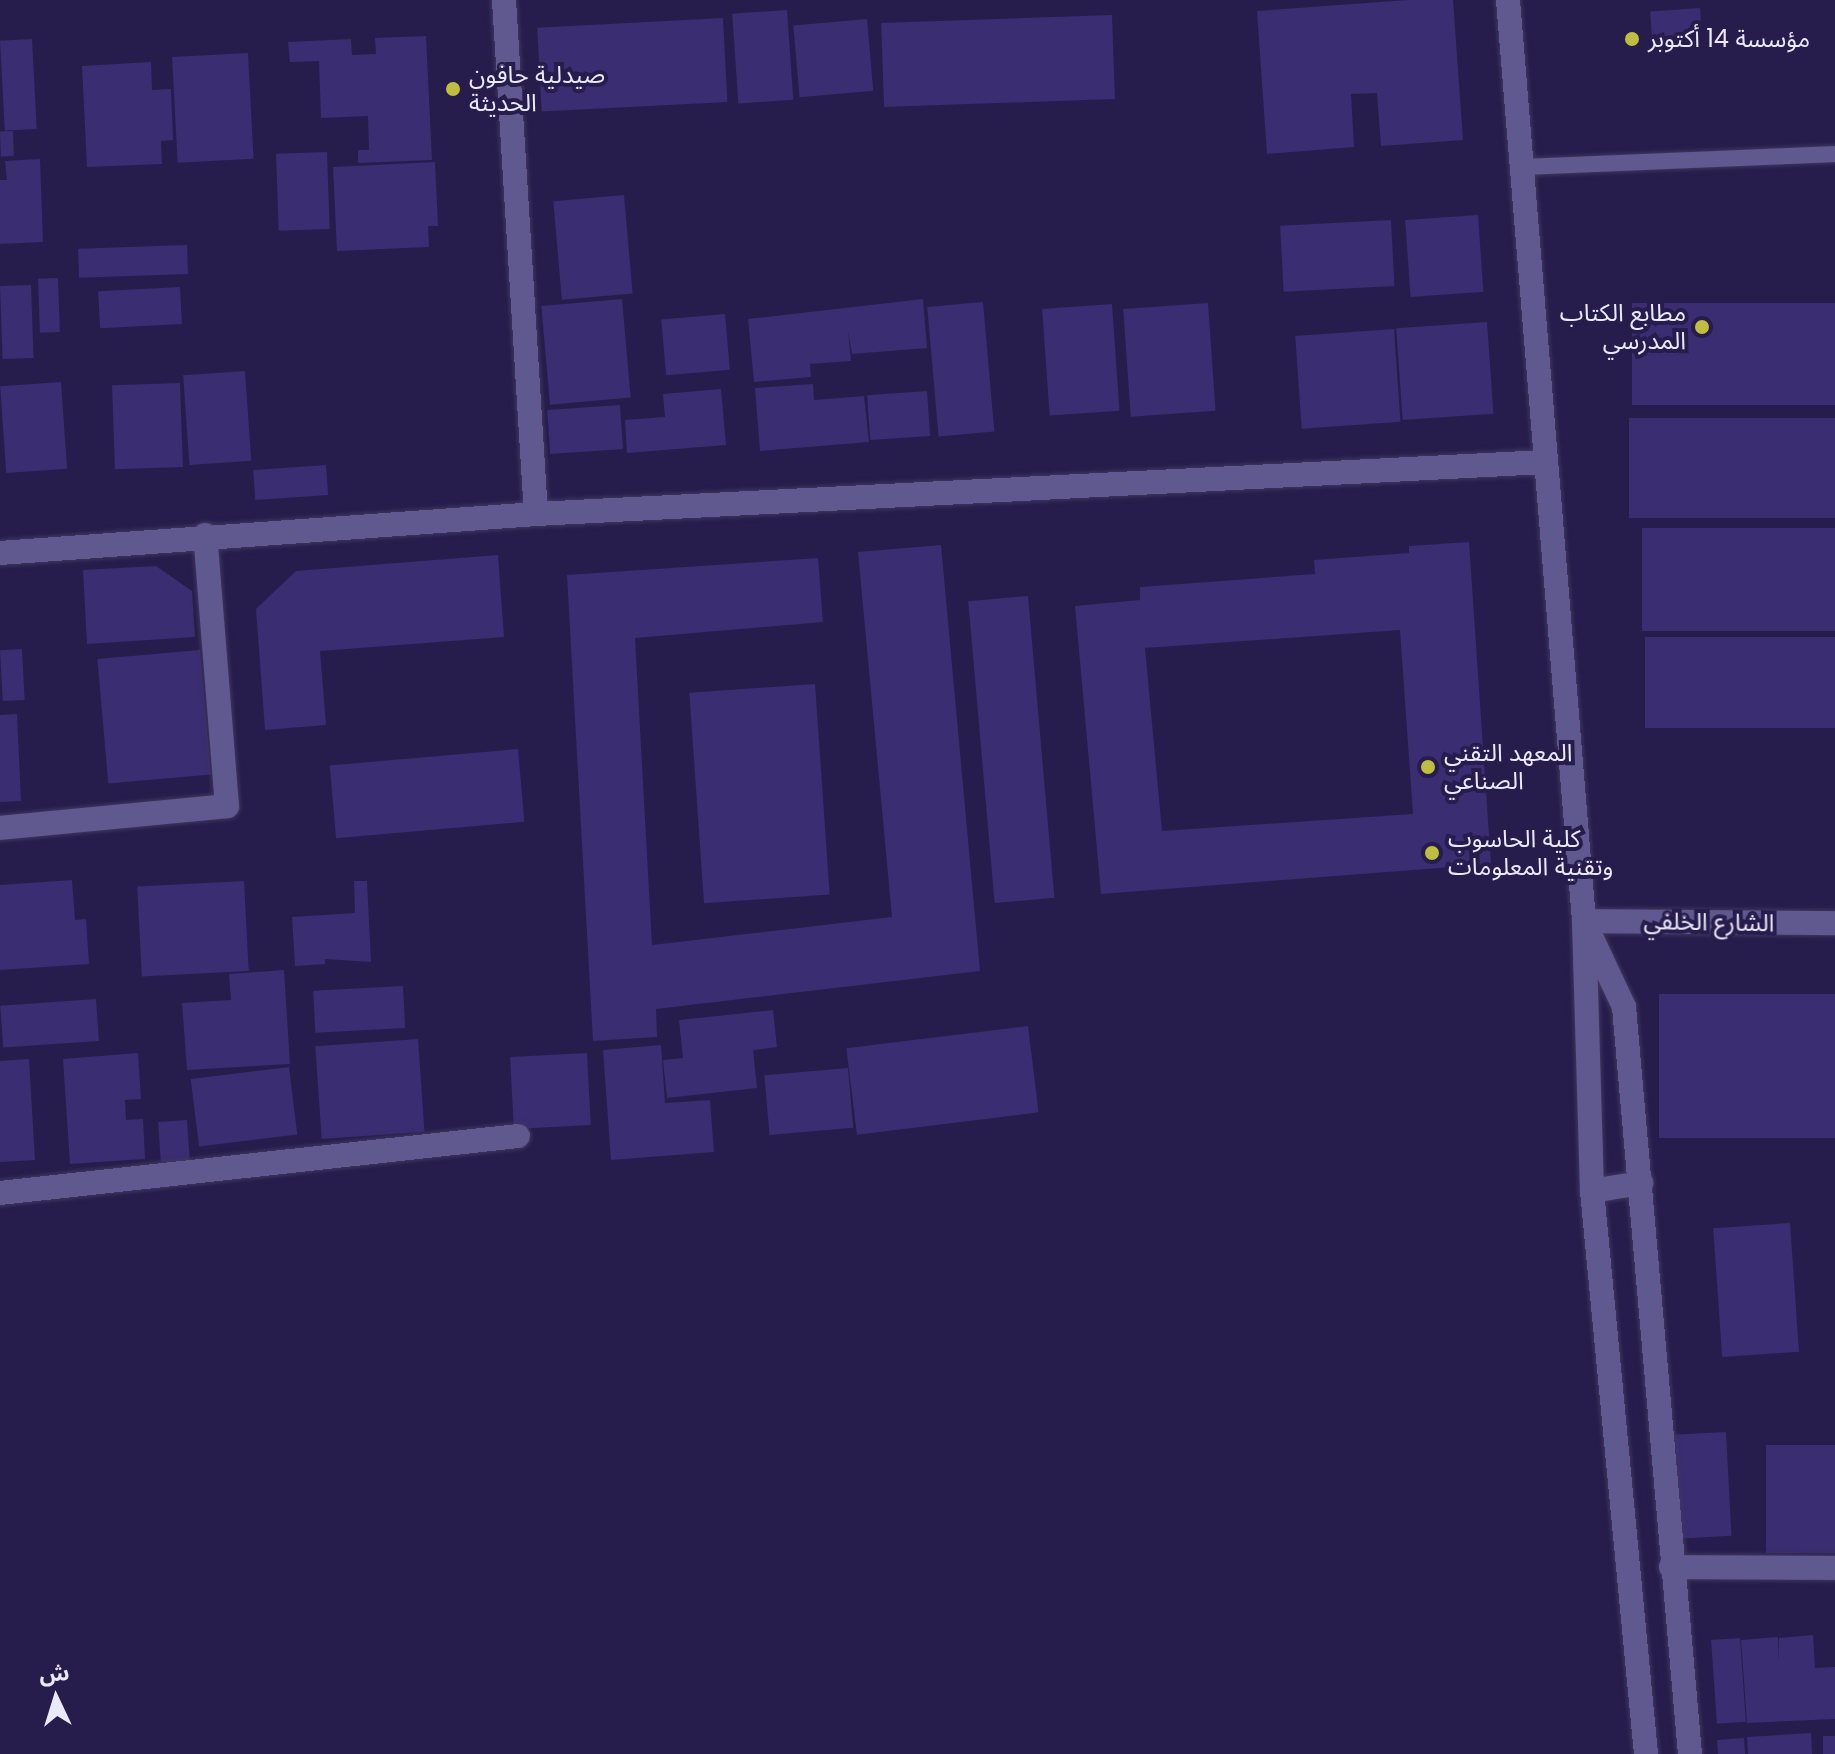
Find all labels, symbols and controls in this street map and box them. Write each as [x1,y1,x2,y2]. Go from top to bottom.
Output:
place label: مؤسسة 14 أكتوبر [1648,25,1810,53]
marker: مؤسسة 14 أكتوبر [1623,30,1641,48]
place label: صيدلية حافون الحديثة [469,61,605,117]
marker: صيدلية حافون الحديثة [444,80,462,98]
place label: مطابع الكتاب المدرسي [1560,299,1686,355]
marker: مطابع الكتاب المدرسي [1693,318,1711,336]
place label: المعهد التقني الصناعي [1444,739,1572,795]
marker: المعهد التقني الصناعي [1419,758,1437,776]
place label: كلية الحاسوب وتقنية المعلومات [1448,825,1613,881]
marker: كلية الحاسوب وتقنية المعلومات [1423,844,1441,862]
street label: الشارع الخلفي [1643,906,1775,938]
text: ش [38,1657,70,1690]
north arrow [16,1658,96,1738]

